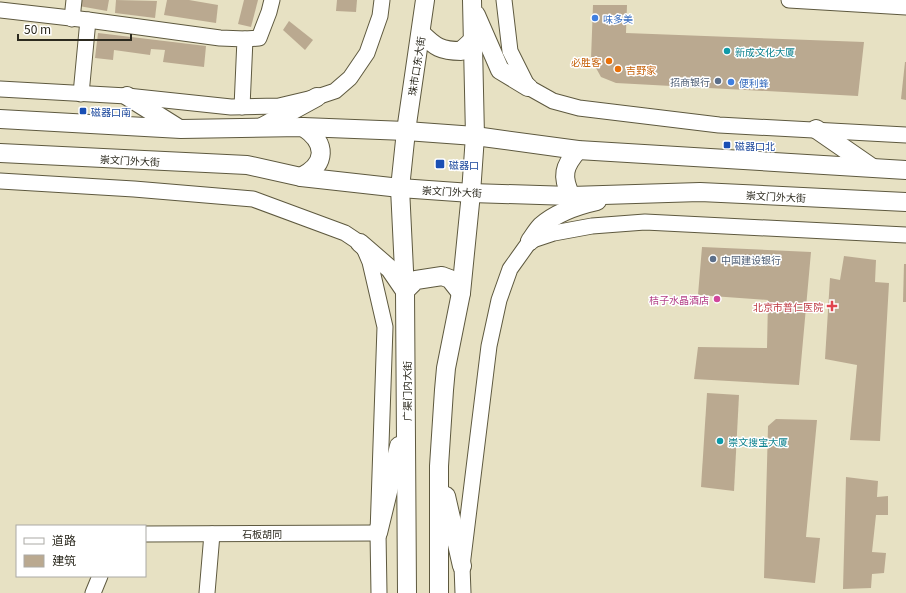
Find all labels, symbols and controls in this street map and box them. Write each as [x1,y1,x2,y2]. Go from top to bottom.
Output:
place label: 味多美 [603,11,633,26]
marker: 味多美 [590,13,600,23]
scale bar [18,16,131,42]
text: 50 m [24,20,51,37]
street label: 珠市口东大街 [404,35,428,97]
place label: 新成文化大厦 [735,44,795,59]
marker: 新成文化大厦 [722,46,732,56]
place label: 必胜客 [571,54,602,69]
marker: 必胜客 [604,56,614,66]
place label: 吉野家 [626,62,657,77]
marker: 吉野家 [613,64,623,74]
place label: 招商银行 [670,74,710,89]
place label: 便利蜂 [739,75,769,90]
marker: 招商银行 [713,76,723,86]
marker: 便利蜂 [726,77,736,87]
place label: 磁器口南 [91,104,131,119]
marker: 磁器口南 [78,106,88,116]
place label: 磁器口北 [735,138,775,153]
marker: 磁器口北 [722,140,732,150]
street label: 崇文门外大街 [100,151,160,169]
place label: 磁器口 [449,157,479,172]
marker: 磁器口 [434,158,446,170]
street label: 崇文门外大街 [422,182,482,200]
street label: 崇文门外大街 [746,187,806,205]
place label: 中国建设银行 [721,252,781,267]
marker: 中国建设银行 [708,254,718,264]
place label: 桔子水晶酒店 [649,292,709,307]
marker: 桔子水晶酒店 [712,294,722,304]
place label: 北京市普仁医院 [753,299,823,314]
marker: 北京市普仁医院 [826,300,838,312]
street label: 广渠门内大街 [399,361,414,421]
place label: 崇文搜宝大厦 [728,434,788,449]
marker: 崇文搜宝大厦 [715,436,725,446]
legend [16,525,146,577]
street label: 石板胡同 [242,526,282,541]
text: 道路 [52,531,76,548]
text: 建筑 [52,551,76,568]

